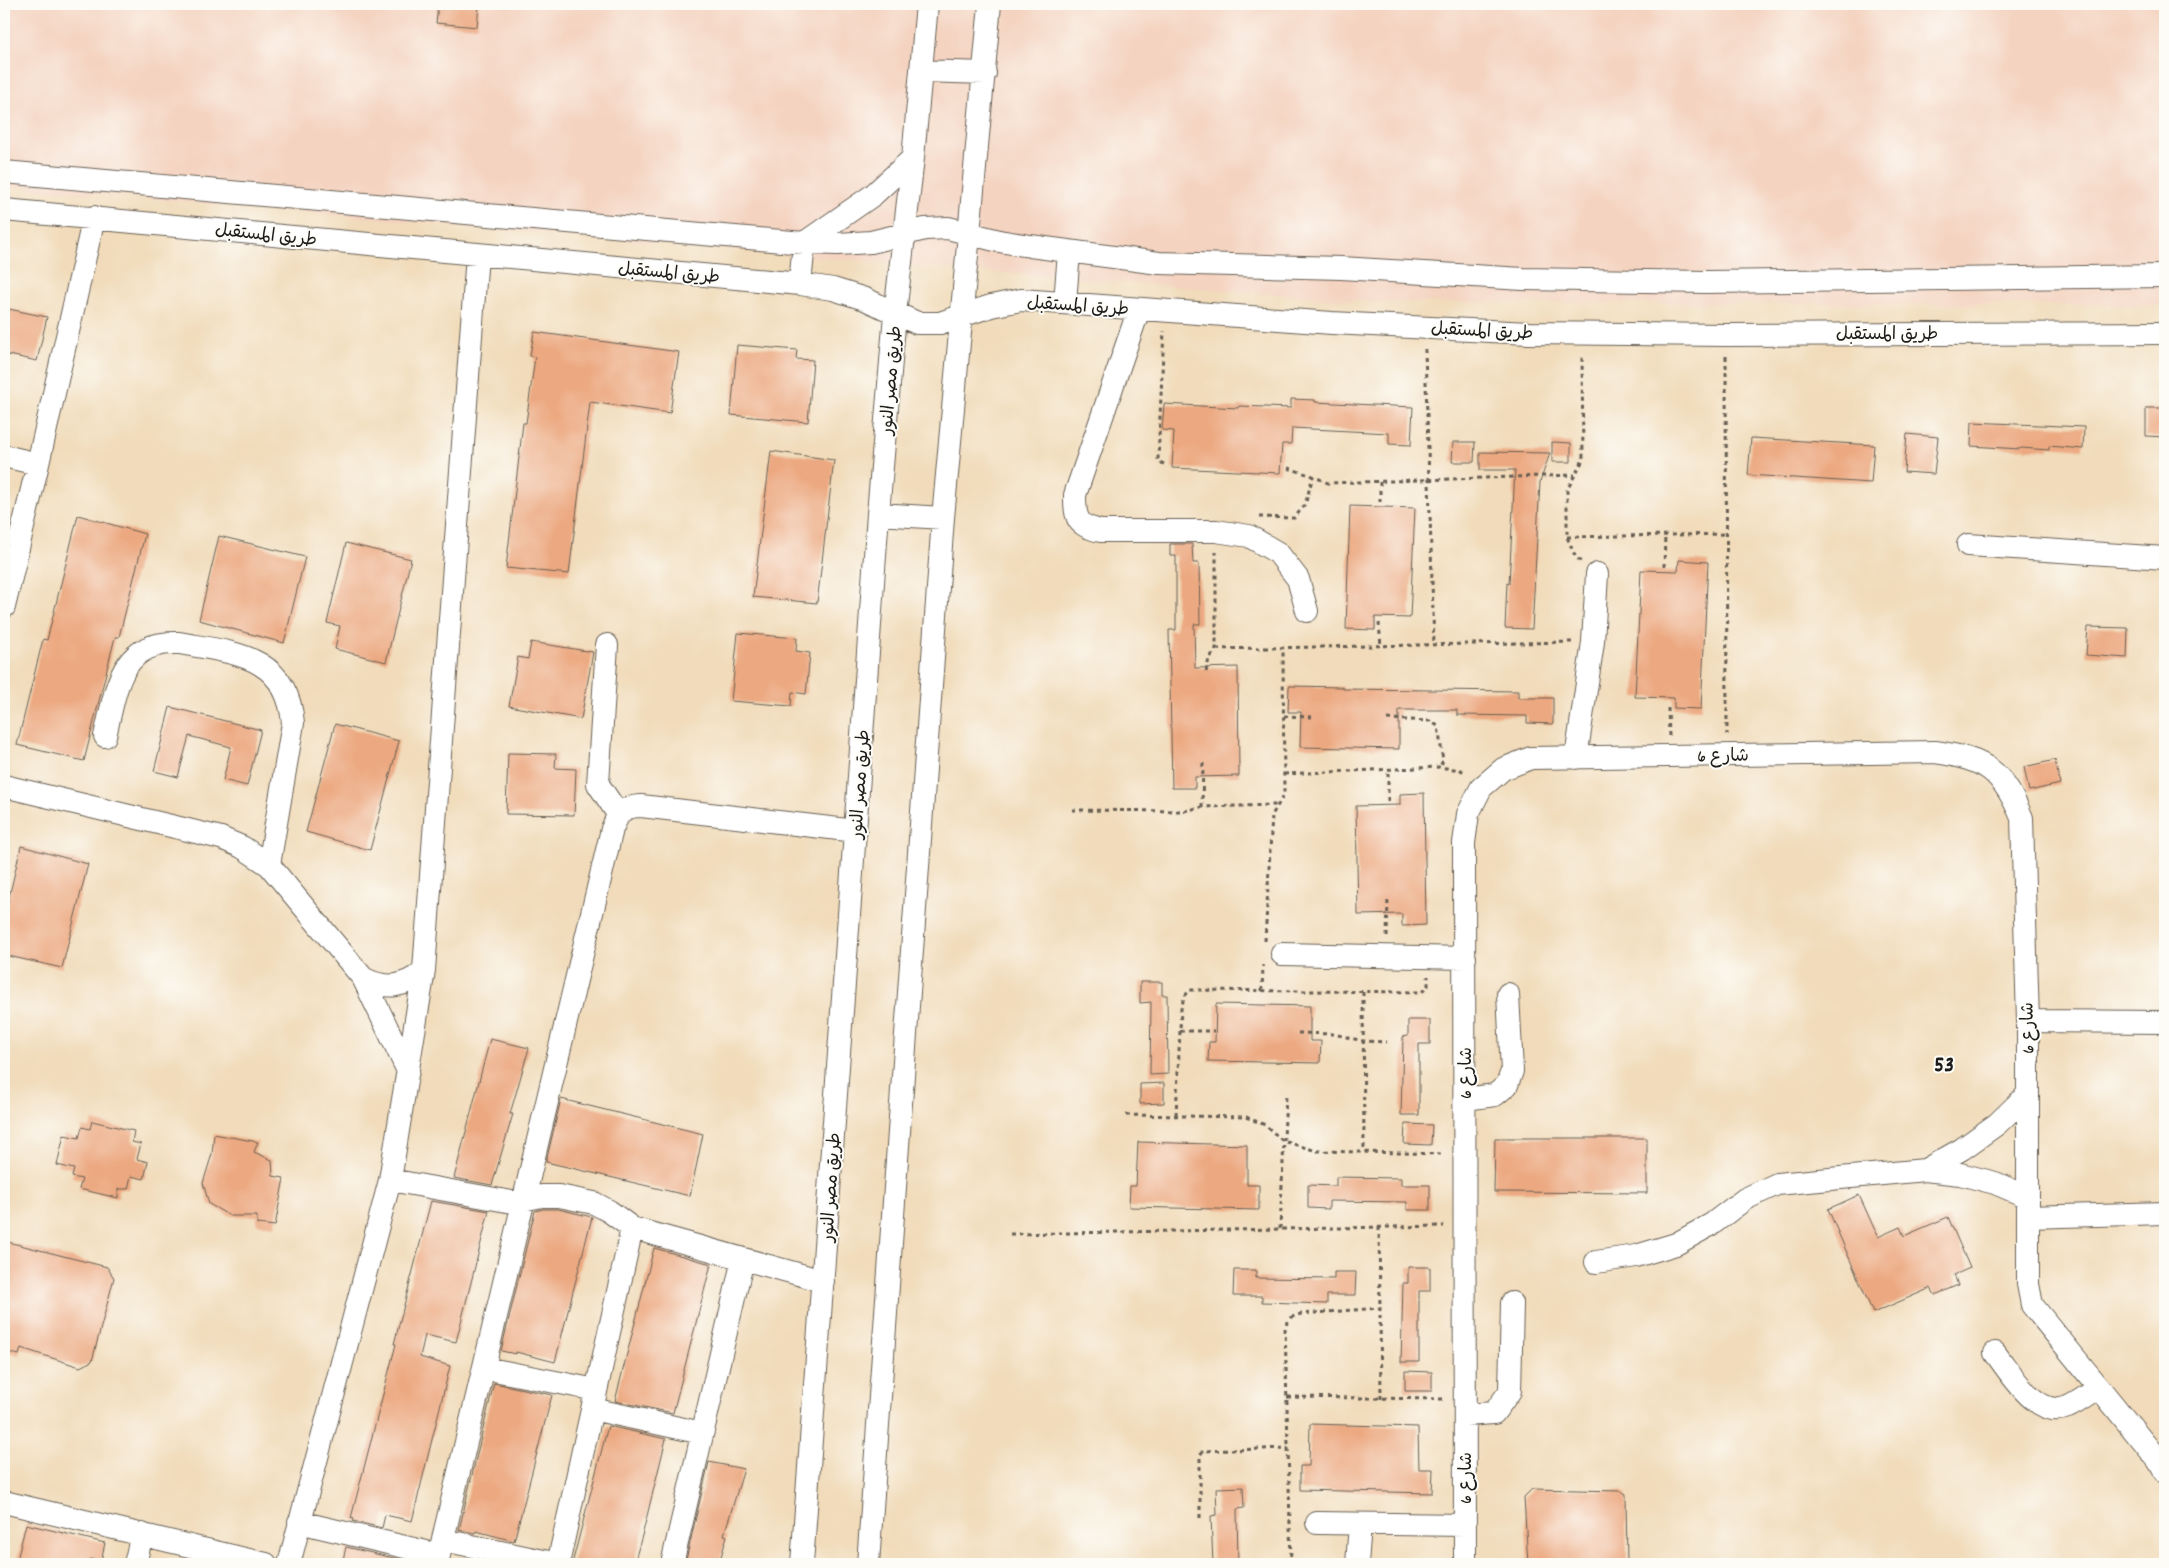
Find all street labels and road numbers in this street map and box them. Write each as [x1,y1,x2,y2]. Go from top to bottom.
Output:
street label: طريق المستقبل [213,219,318,254]
street label: طريق المستقبل [617,258,721,291]
street label: طريق المستقبل [1026,291,1130,324]
street label: طريق المستقبل [1430,317,1534,348]
street label: طريق المستقبل [1836,323,1938,348]
street label: طريق مصر النور [875,325,910,438]
street label: طريق مصر النور [845,729,878,842]
street label: شارع 6 [1697,745,1749,770]
street label: شارع 6 [2017,1002,2042,1054]
street label: شارع 6 [1455,1047,1480,1099]
street label: طريق مصر النور [816,1132,849,1245]
street label: شارع 6 [1455,1452,1480,1504]

